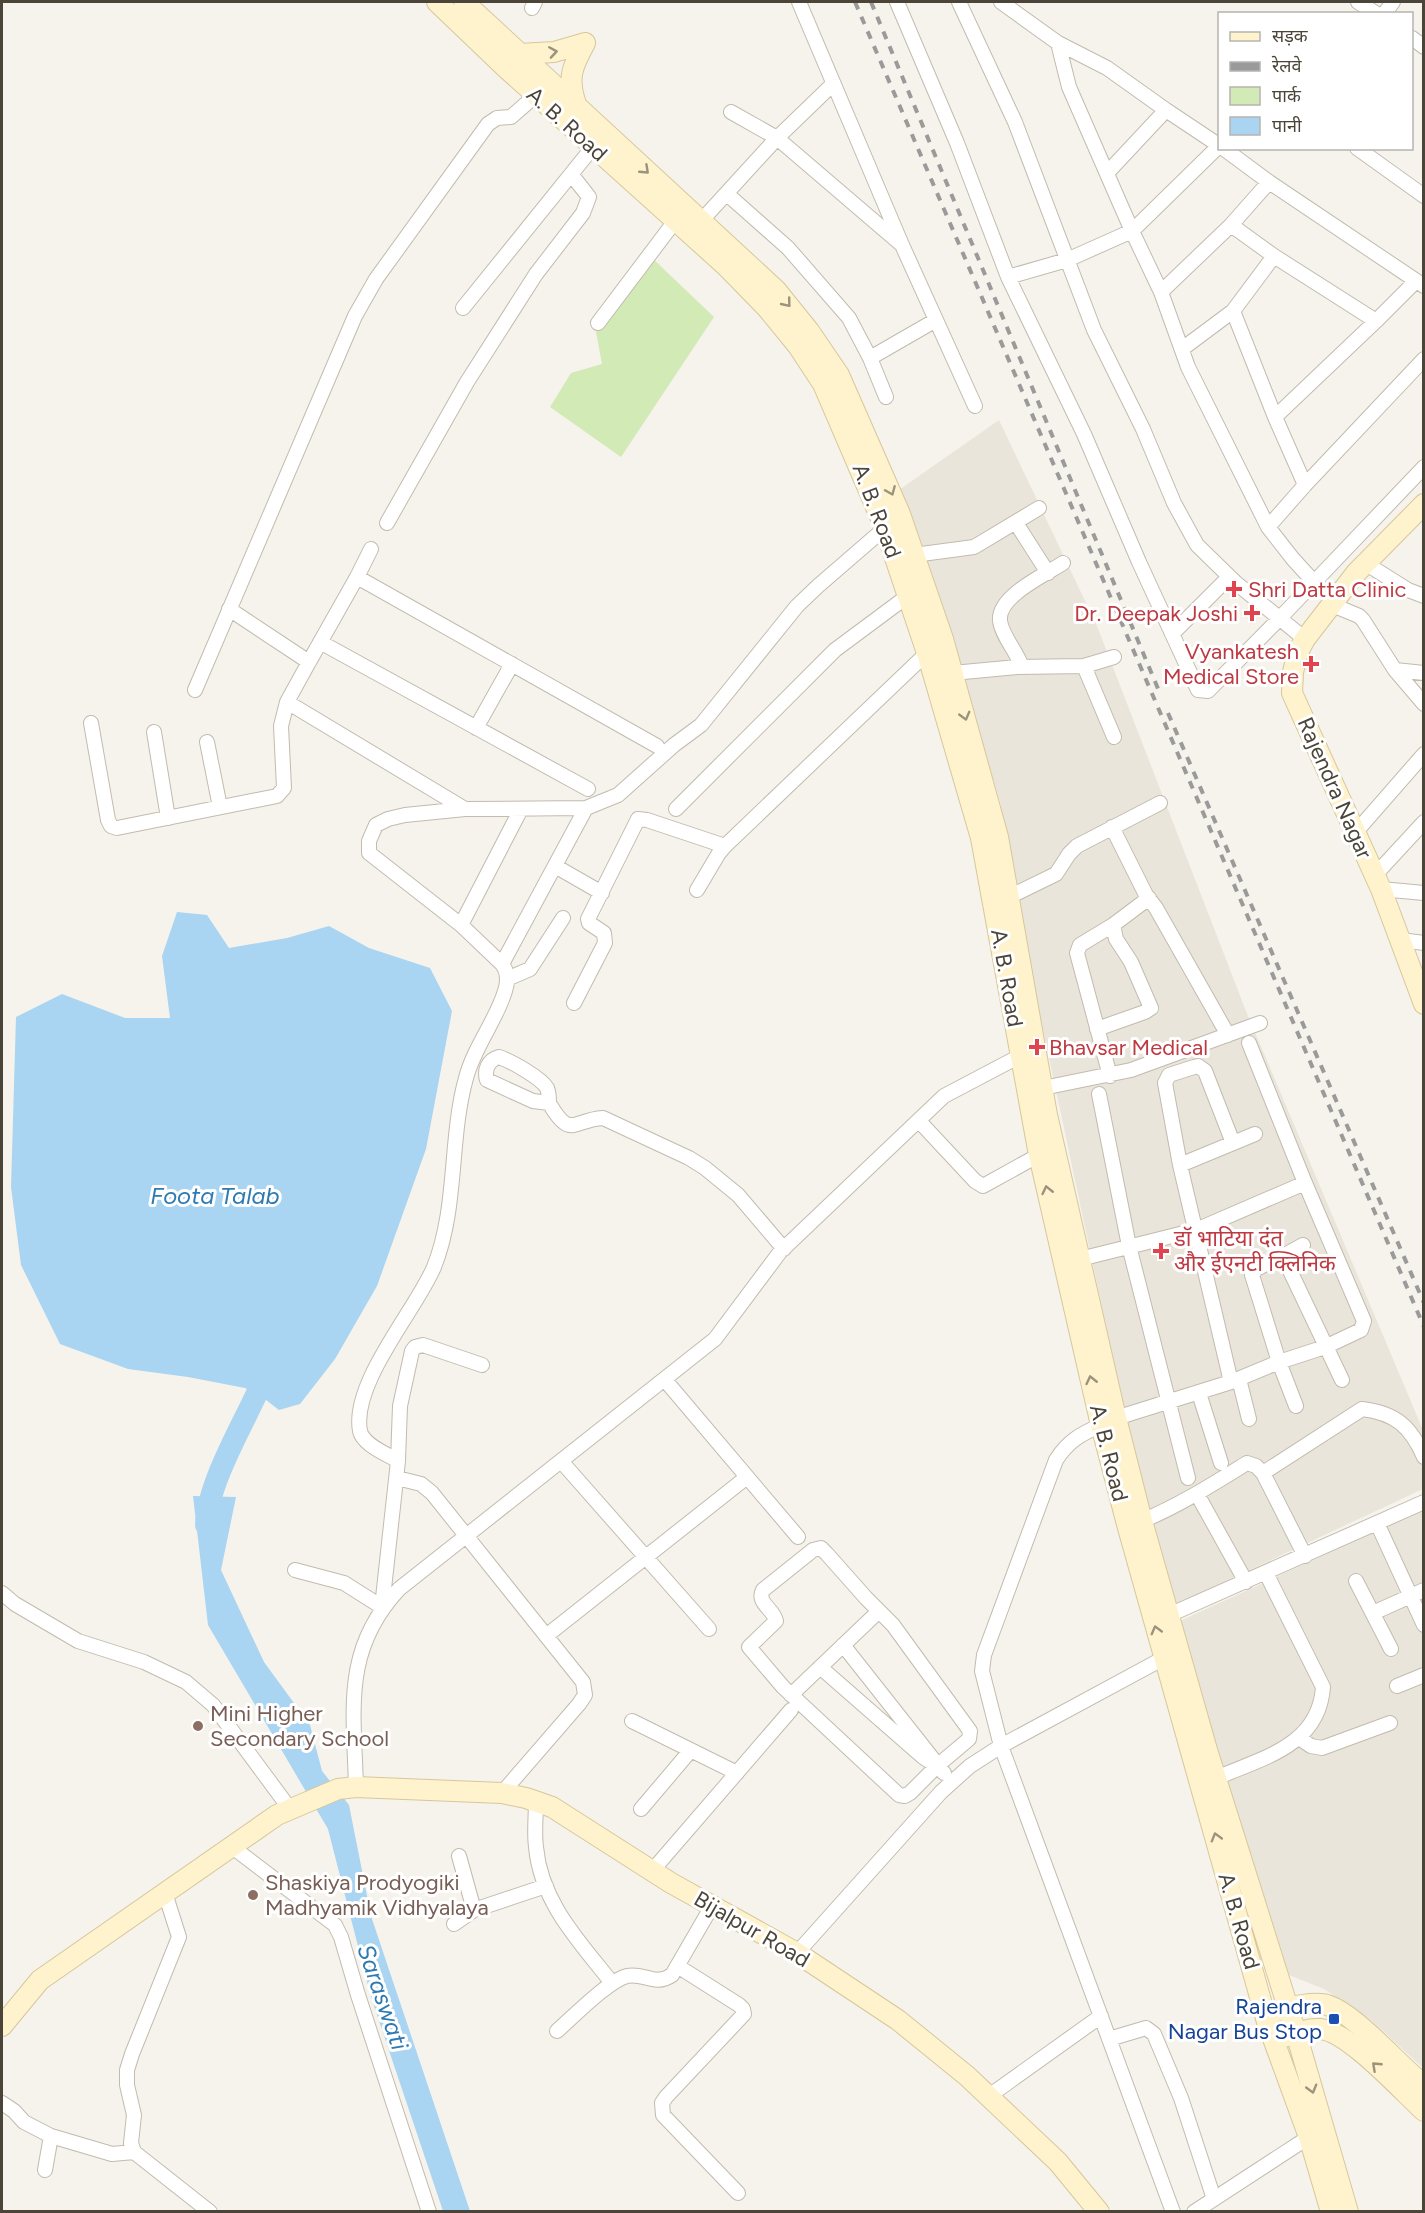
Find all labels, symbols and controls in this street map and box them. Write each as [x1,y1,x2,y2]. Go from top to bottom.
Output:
legend [1218,12,1413,150]
text: सड़क [1272,25,1309,47]
one-way arrow [547,46,557,59]
text: रेलवे [1271,55,1303,77]
street label: A. B. Road [521,81,613,167]
text: पार्क [1272,85,1302,107]
text: पानी [1272,115,1302,137]
one-way arrow [638,163,649,174]
one-way arrow [780,296,791,307]
street label: A. B. Road [847,460,907,562]
one-way arrow [884,485,896,496]
place label: Shri Datta Clinic [1248,576,1407,603]
marker: Shri Datta Clinic [1225,580,1243,598]
place label: Dr. Deepak Joshi [1074,600,1238,627]
marker: Dr. Deepak Joshi [1243,604,1261,622]
place label: Vyankatesh Medical Store [1163,638,1299,690]
marker: Vyankatesh Medical Store [1304,657,1318,671]
one-way arrow [957,711,970,721]
street label: Rajendra Nagar [1292,713,1378,863]
street label: A. B. Road [985,927,1029,1029]
place label: Bhavsar Medical [1049,1034,1208,1061]
marker: Bhavsar Medical [1030,1040,1044,1054]
water label: Foota Talab [150,1181,280,1210]
one-way arrow [1041,1186,1054,1196]
place label: डॉ भाटिया दंत और ईएनटी क्लिनिक [1173,1225,1337,1277]
marker: डॉ भाटिया दंत और ईएनटी क्लिनिक [1152,1242,1170,1260]
one-way arrow [1085,1376,1098,1386]
street label: A. B. Road [1084,1402,1134,1504]
one-way arrow [1151,1625,1164,1635]
place label: Mini Higher Secondary School [210,1700,389,1752]
marker: Mini Higher Secondary School [191,1719,205,1733]
one-way arrow [1211,1833,1223,1843]
place label: Shaskiya Prodyogiki Madhyamik Vidhyalaya [265,1869,489,1921]
street label: A. B. Road [1212,1870,1266,1972]
street label: Bijalpur Road [689,1885,815,1973]
marker: Shaskiya Prodyogiki Madhyamik Vidhyalaya [246,1888,260,1902]
water label: Saraswati [351,1940,415,2054]
place label: Rajendra Nagar Bus Stop [1168,1993,1322,2045]
marker: Rajendra Nagar Bus Stop [1327,2012,1341,2026]
one-way arrow [1372,2062,1382,2073]
one-way arrow [1305,2083,1317,2094]

